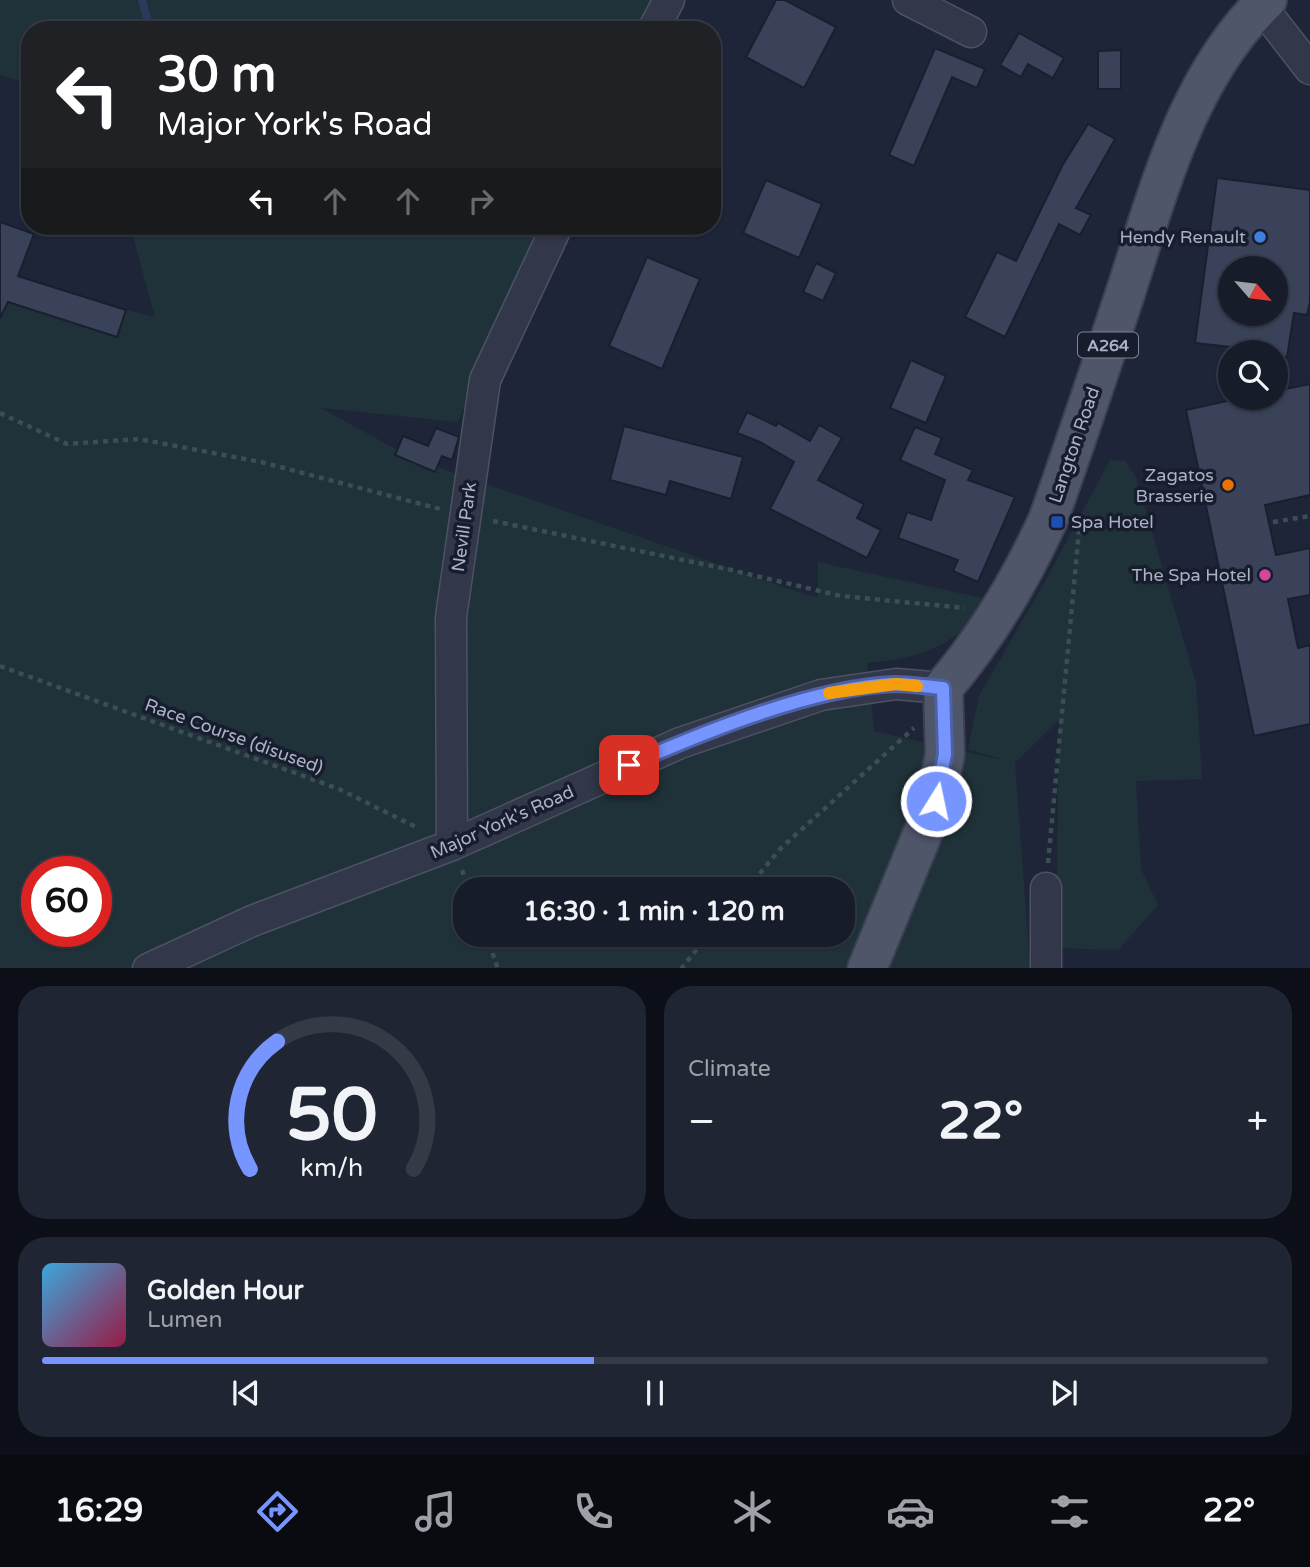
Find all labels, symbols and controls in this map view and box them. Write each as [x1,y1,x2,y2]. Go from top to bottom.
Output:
text: 30 m [157,46,276,105]
icon: left [42,49,133,140]
text: Major York's Road [157,106,432,144]
icon: left [243,182,281,220]
icon: ahead [316,182,354,220]
icon: ahead [389,182,427,220]
icon: right [462,182,500,220]
place label: Hendy Renault [1119,226,1246,248]
marker: Hendy Renault [1252,229,1268,245]
north arrow [1218,256,1288,326]
map controls [1218,256,1288,410]
road number: A264 [1078,332,1138,358]
button: search [1218,340,1288,410]
street label: Langton Road [1044,384,1104,506]
place label: Zagatos Brasserie [1136,464,1214,507]
marker: Zagatos Brasserie [1220,477,1236,493]
street label: Nevill Park [447,481,481,573]
place label: Spa Hotel [1071,511,1154,533]
marker: Spa Hotel [1049,514,1065,530]
place label: The Spa Hotel [1132,564,1251,586]
marker: The Spa Hotel [1257,567,1273,583]
street label: Race Course (disused) [142,693,326,779]
pin [599,735,659,795]
icon: arrive [610,746,648,784]
position arrow [899,764,973,838]
street label: Major York's Road [427,780,577,864]
speed limit sign: 60 [21,856,112,947]
text: 16:30 · 1 min · 120 m [523,896,785,927]
text: Climate [688,1055,771,1083]
text: 50 [286,1072,378,1160]
text: 22° [938,1090,1023,1153]
text: − [688,1099,715,1145]
text: + [1247,1099,1268,1145]
text: km/h [301,1152,363,1182]
text: Golden Hour [147,1275,304,1306]
text: Lumen [147,1306,222,1334]
icon: previous [227,1374,265,1412]
icon: pause [636,1374,674,1412]
icon: next [1045,1374,1083,1412]
icon: directions [253,1487,302,1536]
icon: music [411,1487,460,1536]
icon: phone [569,1487,618,1536]
icon: climate [728,1487,777,1536]
icon: car [886,1487,935,1536]
icon: filters [1045,1487,1094,1536]
text: 16:29 [55,1492,143,1530]
text: 22° [1203,1492,1255,1530]

